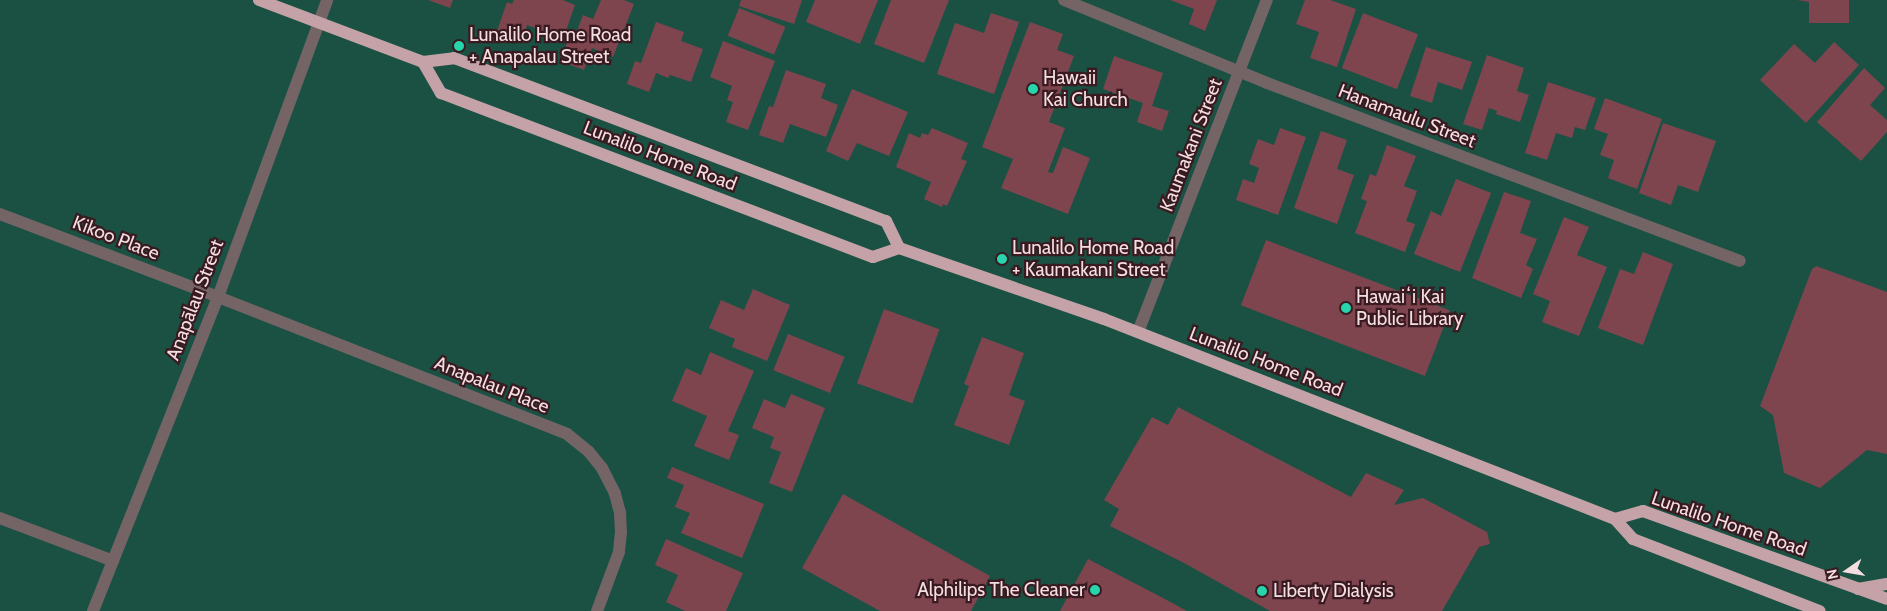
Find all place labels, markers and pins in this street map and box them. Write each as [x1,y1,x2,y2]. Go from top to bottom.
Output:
place label: Lunalilo Home Road + Anapalau Street [469,24,631,68]
marker: Lunalilo Home Road + Anapalau Street [453,40,465,52]
place label: Hawaii Kai Church [1043,67,1128,111]
marker: Hawaii Kai Church [1027,83,1039,95]
place label: Lunalilo Home Road + Kaumakani Street [1012,237,1174,281]
marker: Lunalilo Home Road + Kaumakani Street [996,253,1008,265]
place label: Hawaiʻi Kai Public Library [1356,286,1463,330]
marker: Hawaiʻi Kai Public Library [1340,302,1352,314]
place label: Alphilips The Cleaner [917,579,1085,601]
place label: Liberty Dialysis [1273,580,1394,602]
marker: Alphilips The Cleaner [1089,584,1101,596]
marker: Liberty Dialysis [1255,584,1269,598]

